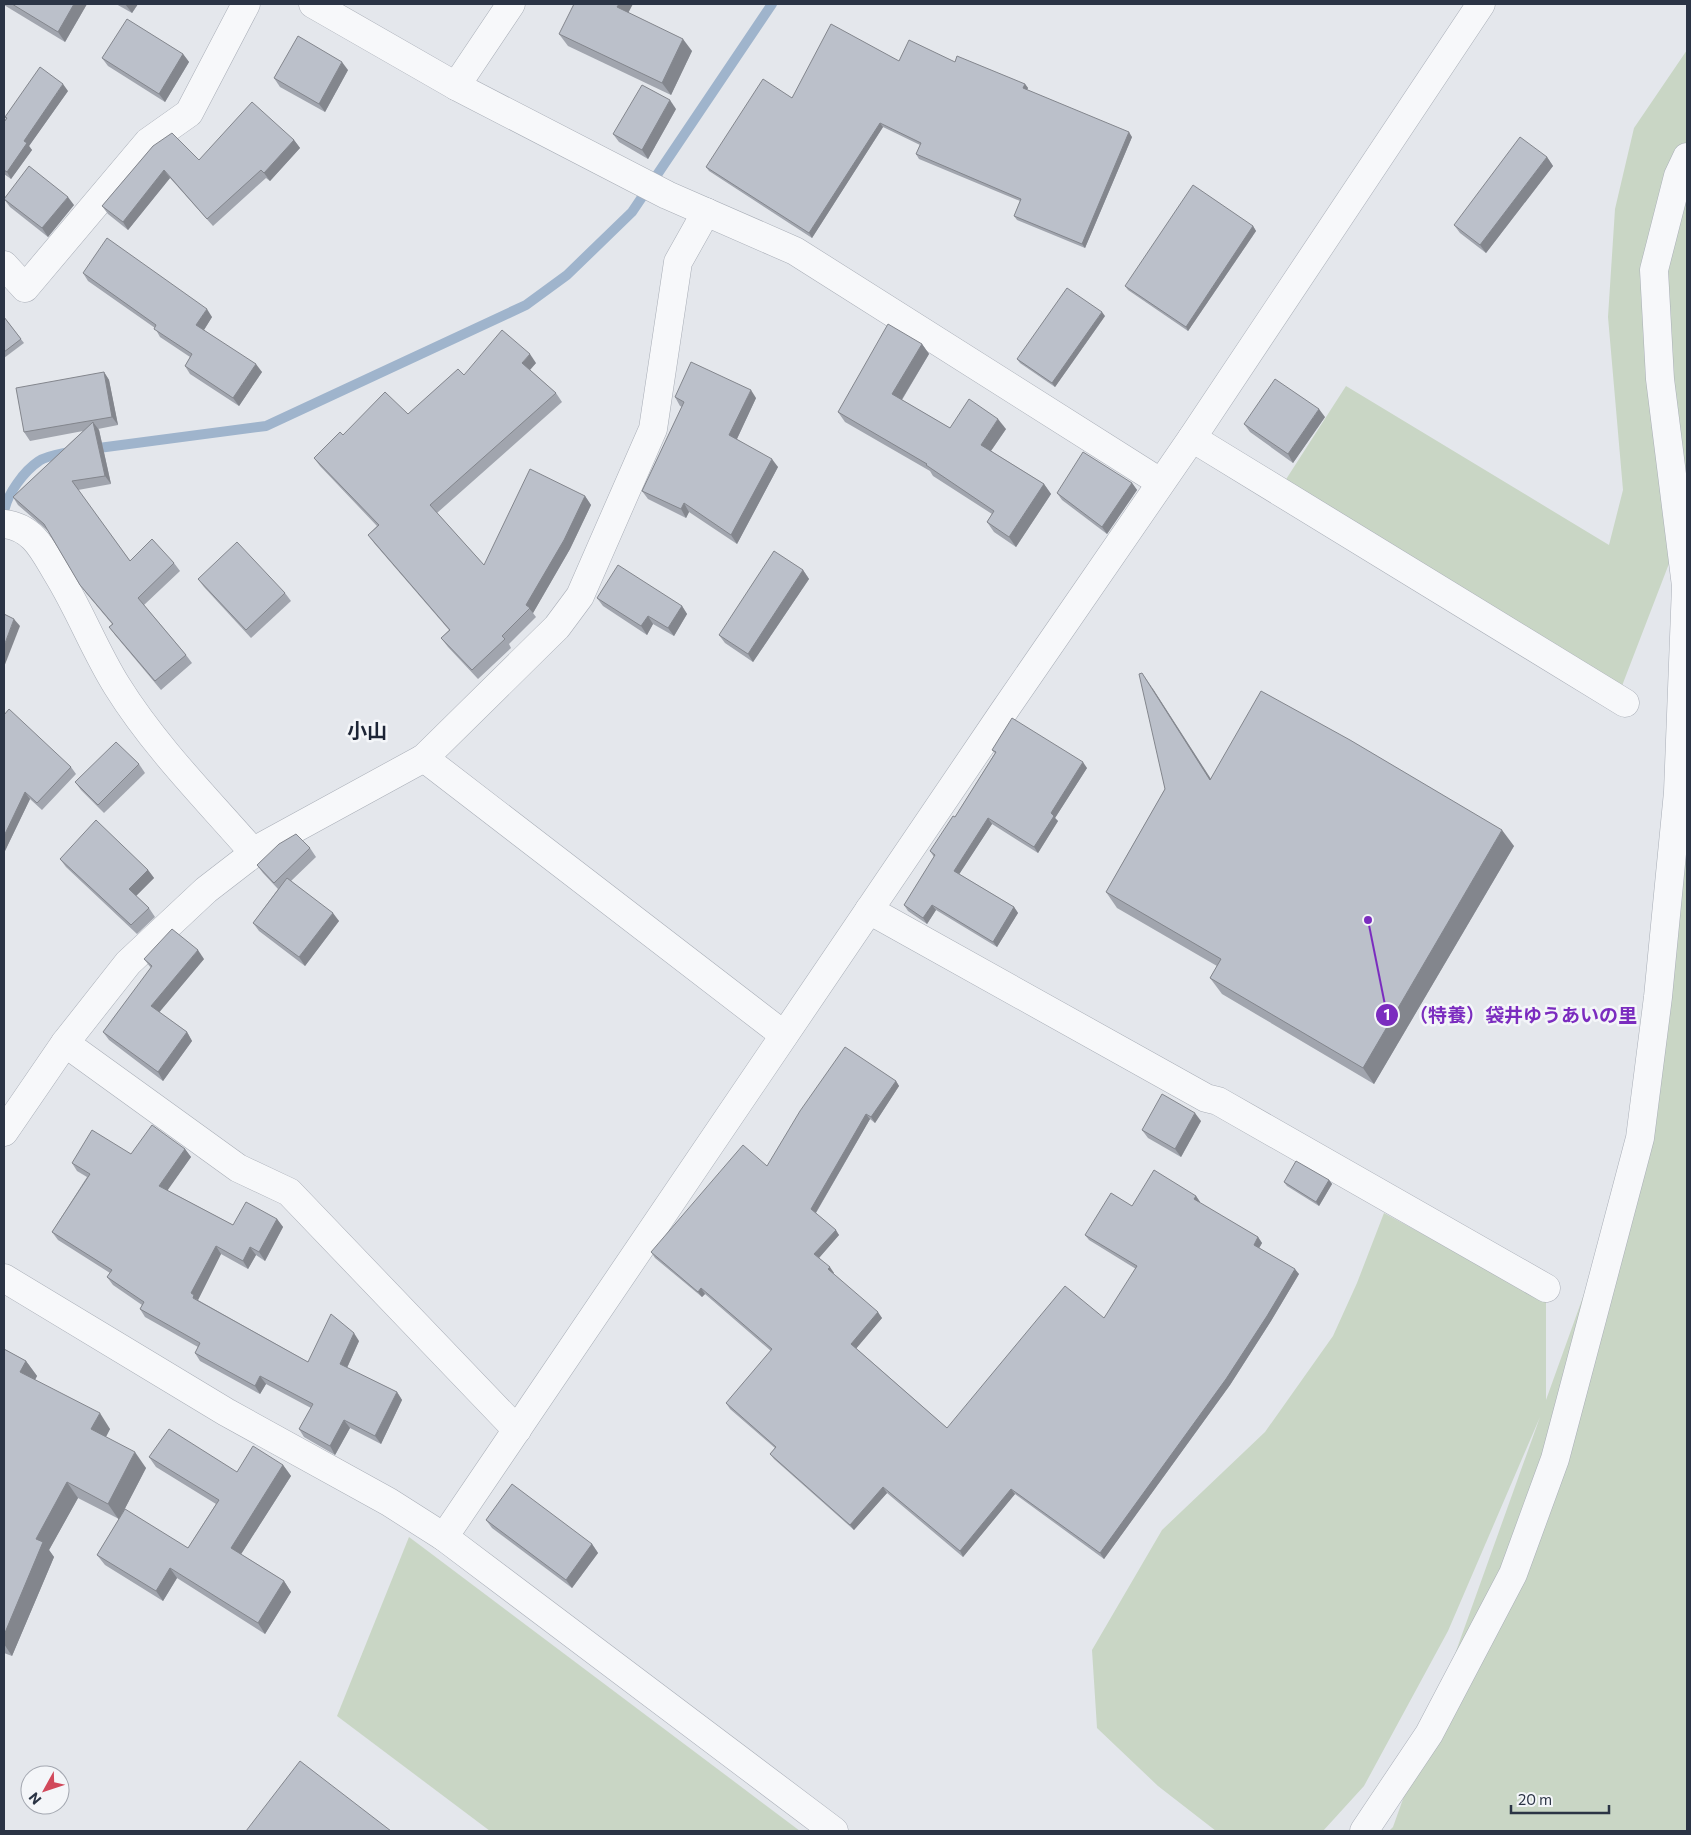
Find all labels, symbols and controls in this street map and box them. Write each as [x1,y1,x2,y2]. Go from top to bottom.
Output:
district label: 小山 [347,718,387,742]
callout: （特養）袋井ゆうあいの里 [1374,998,1647,1032]
text: （特養）袋井ゆうあいの里 [1409,1003,1637,1026]
text: 1 [1384,1005,1390,1023]
north arrow [20,1765,70,1815]
scale bar [1511,1782,1608,1814]
text: N [25,1789,45,1808]
text: 20 m [1518,1790,1552,1808]

